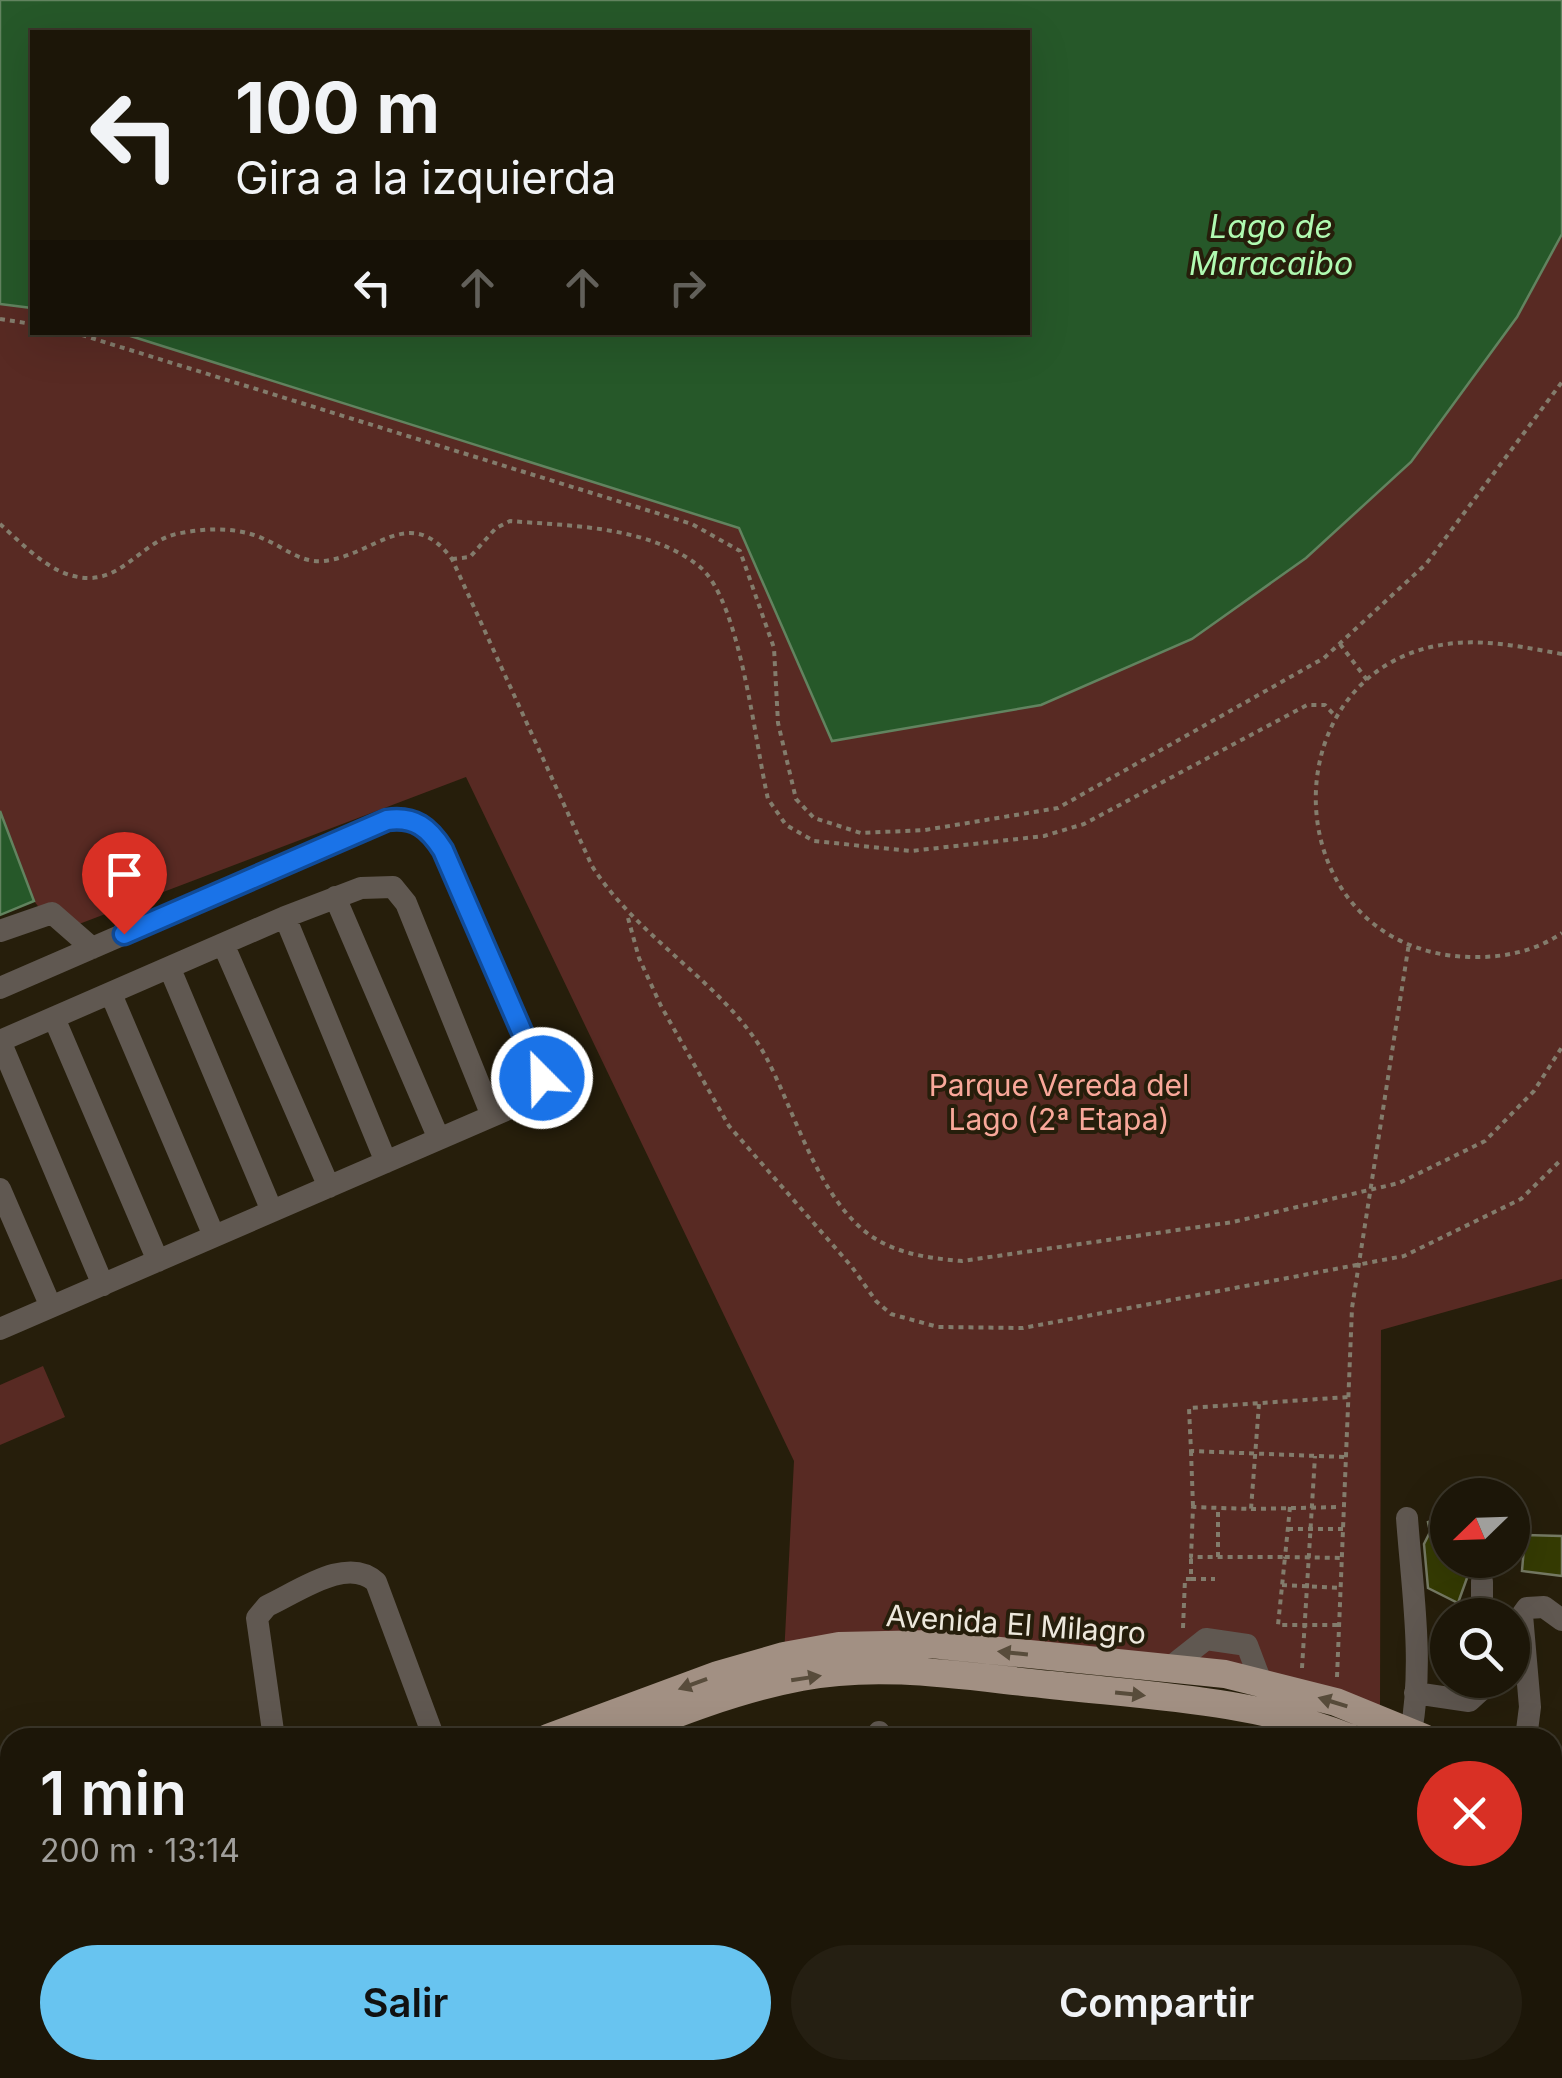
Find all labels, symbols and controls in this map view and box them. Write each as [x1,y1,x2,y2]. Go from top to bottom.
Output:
text: 100 m [235,65,440,150]
icon: left [70,70,200,200]
text: Gira a la izquierda [235,150,617,205]
water label: Lago de Maracaibo [1189,207,1353,283]
icon: left [345,260,400,315]
icon: ahead [450,260,505,315]
icon: ahead [555,260,610,315]
icon: right [660,260,715,315]
pin [82,832,167,935]
icon: arrive [97,847,152,902]
position arrow [490,1026,594,1130]
park label: Parque Vereda del Lago (2ª Etapa) [929,1067,1189,1137]
north arrow [1430,1478,1530,1578]
map controls [1430,1478,1530,1698]
street label: Avenida El Milagro [885,1597,1147,1651]
button: search [1430,1598,1530,1698]
one-way arrow [996,1645,1028,1661]
one-way arrow [791,1669,823,1685]
one-way arrow [678,1677,708,1692]
one-way arrow [1114,1686,1146,1702]
one-way arrow [1317,1694,1347,1709]
text: 1 min [40,1757,187,1829]
button: close [1417,1761,1522,1866]
text: 200 m · 13:14 [40,1831,240,1870]
button: Salir [40,1945,771,2060]
button: Compartir [791,1945,1522,2060]

